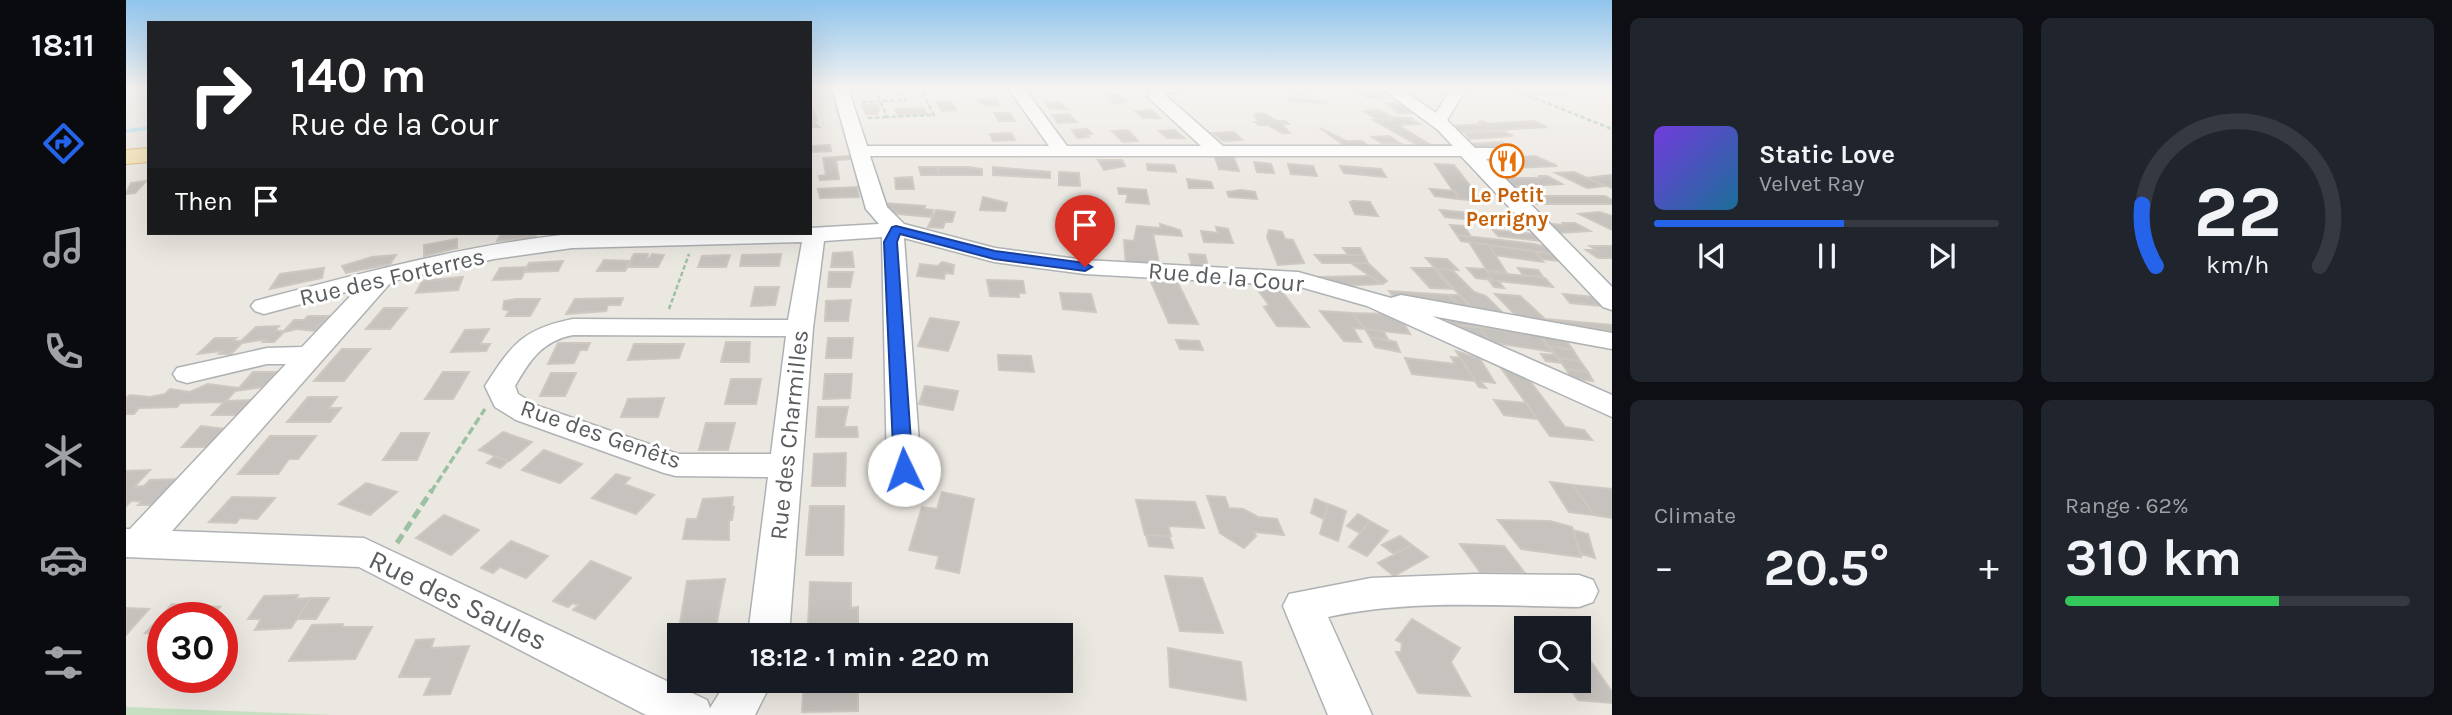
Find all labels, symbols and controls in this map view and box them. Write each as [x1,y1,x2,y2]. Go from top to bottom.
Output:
text: 18:11 [31,27,95,64]
text: 140 m [290,47,427,104]
icon: right [175,49,266,140]
text: Rue de la Cour [290,106,498,143]
icon: directions [39,119,88,168]
text: Static Love [1759,139,1895,170]
restaurant icon: Le Petit Perrigny [1488,142,1526,180]
text: Velvet Ray [1759,170,1864,197]
text: 22 [2193,170,2282,255]
icon: arrive [247,182,285,220]
place label: Le Petit Perrigny [1466,183,1549,231]
text: Then [175,186,233,217]
pin [1055,195,1115,267]
icon: arrive [1066,206,1104,244]
icon: music [39,223,88,272]
icon: previous [1693,237,1731,275]
icon: pause [1808,237,1846,275]
icon: next [1923,237,1961,275]
street label: Rue des Forterres [297,242,487,312]
text: km/h [2206,250,2269,279]
street label: Rue de la Cour [1147,256,1305,298]
icon: phone [39,327,88,376]
street label: Rue des Charmilles [764,329,814,541]
street label: Rue des Genêts [517,393,685,475]
icon: climate [39,431,88,480]
position arrow [867,433,941,507]
text: Range · 62% [2065,492,2189,519]
text: Climate [1654,502,1736,529]
text: 310 km [2065,527,2242,588]
icon: car [39,535,88,584]
text: 20.5° [1764,537,1890,598]
street label: Rue des Saules [364,543,552,657]
text: − [1654,545,1674,590]
text: + [1979,545,1999,590]
speed limit sign: 30 [147,602,238,693]
map controls [1514,616,1591,693]
button: search [1514,616,1591,693]
icon: filters [39,638,88,687]
text: 18:12 · 1 min · 220 m [750,642,990,673]

